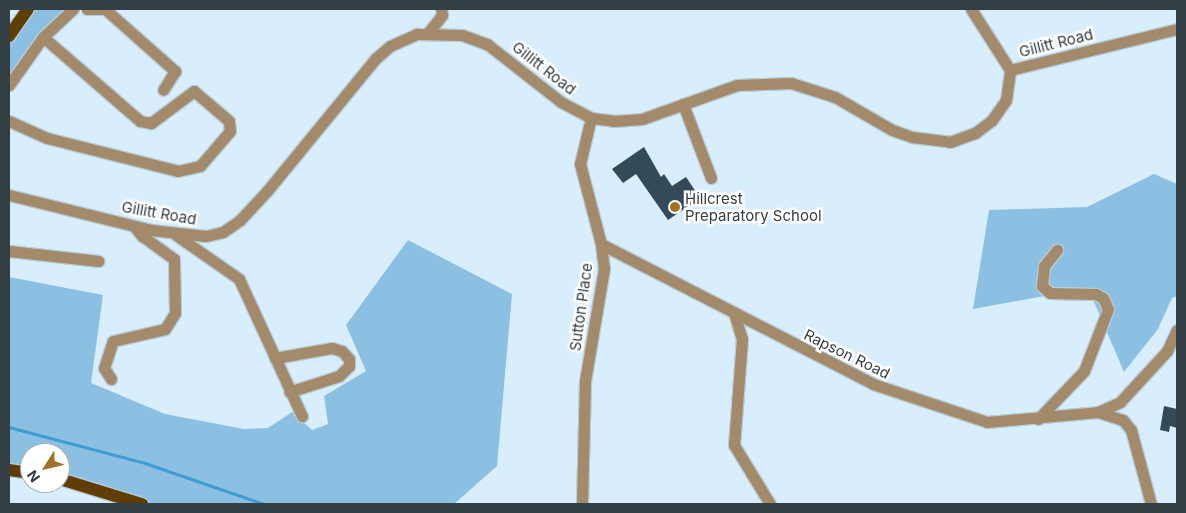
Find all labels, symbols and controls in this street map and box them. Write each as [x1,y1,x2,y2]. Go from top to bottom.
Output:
street label: Gillitt Road [1017,25,1095,61]
street label: Gillitt Road [509,38,579,98]
place label: Hillcrest Preparatory School [685,189,822,224]
street label: Gillitt Road [120,198,198,228]
marker: Hillcrest Preparatory School [669,201,681,213]
street label: Sutton Place [566,262,596,352]
street label: Rapson Road [801,325,893,383]
north arrow [20,443,70,493]
text: N [23,467,43,486]

